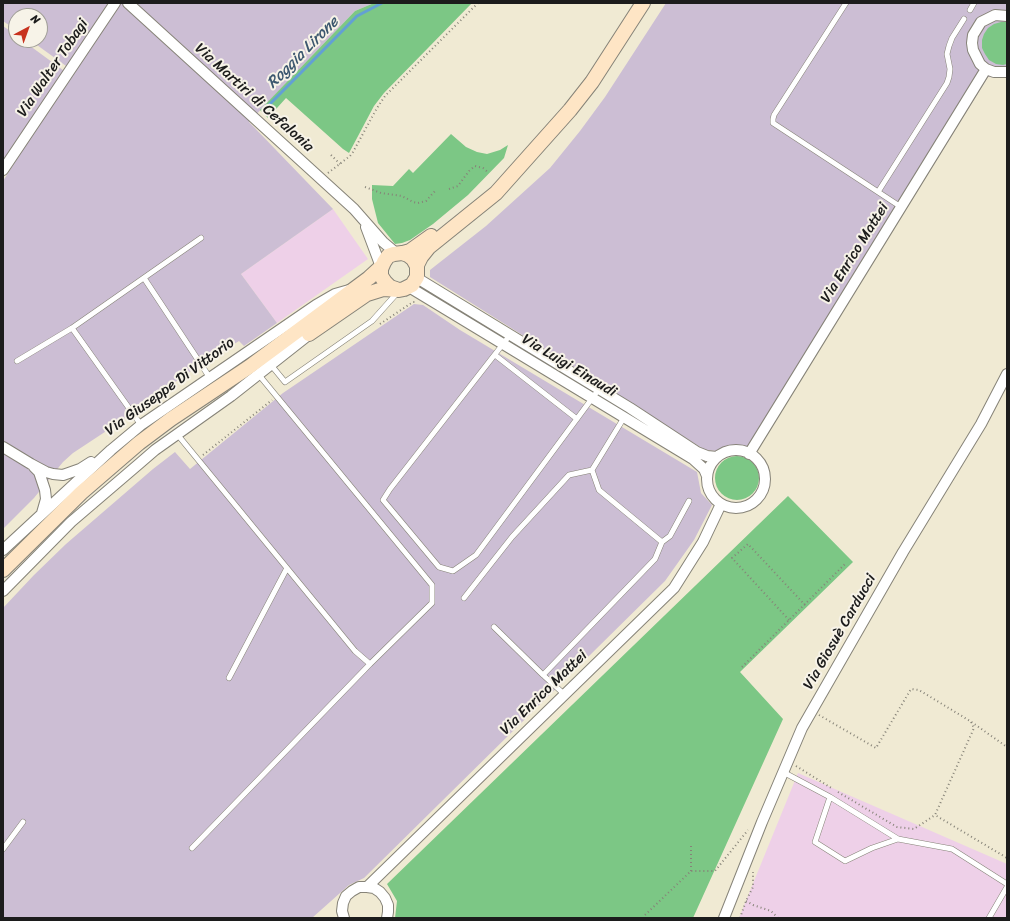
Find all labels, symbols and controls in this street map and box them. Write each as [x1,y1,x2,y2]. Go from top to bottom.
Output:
north arrow [8,8,48,48]
text: N [26,10,45,29]
water label: Roggia Lirone [263,13,343,93]
street label: Via Walter Tobagi [14,16,92,120]
street label: Via Martiri di Cefalonia [191,40,317,156]
street label: Via Enrico Mattei [817,200,893,306]
street label: Via Luigi Einaudi [518,331,620,401]
street label: Via Giuseppe Di Vittorio [102,334,238,440]
street label: Via Giosuè Carducci [800,571,880,693]
street label: Via Enrico Mattei [497,647,591,739]

